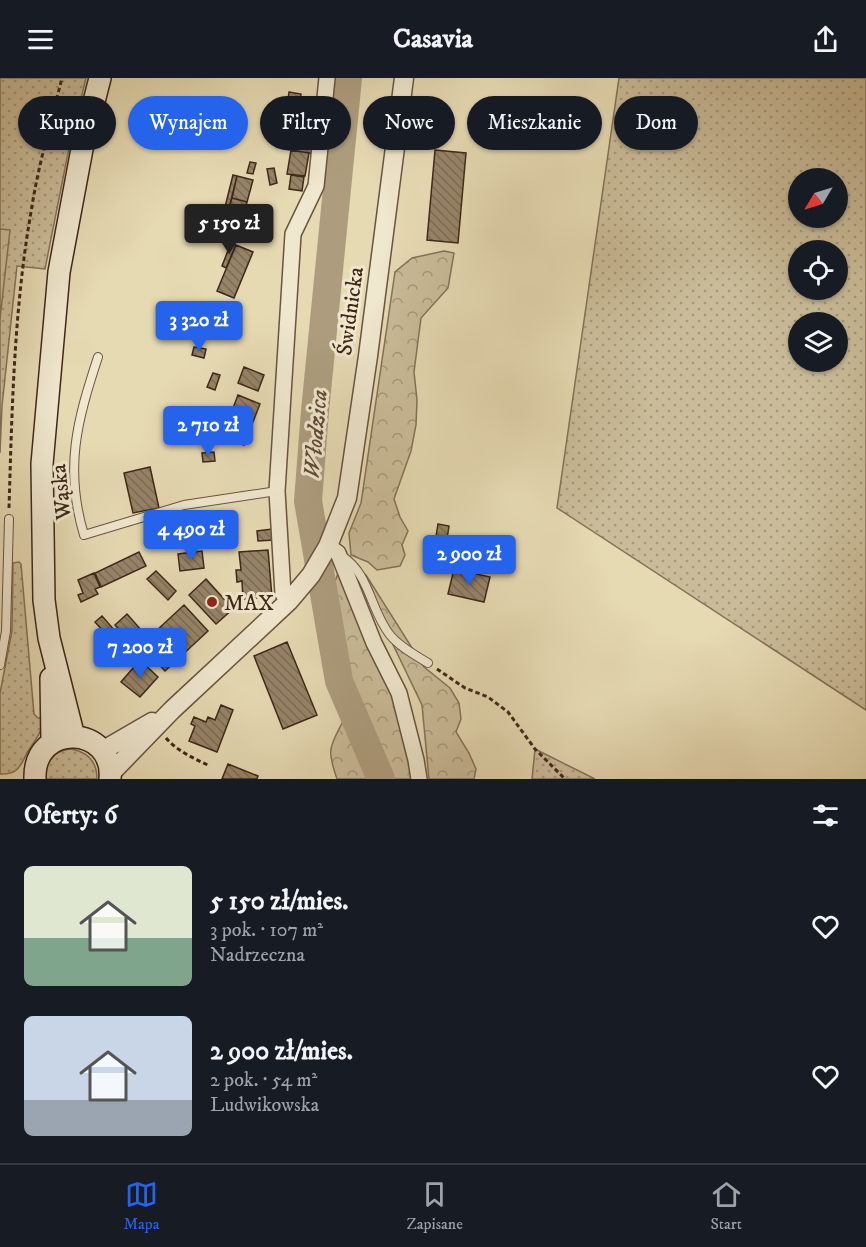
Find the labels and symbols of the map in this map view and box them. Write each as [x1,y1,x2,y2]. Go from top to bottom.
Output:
north arrow [788,168,848,228]
pin: 5 150 zł [167,204,291,255]
street label: Świdnicka [330,265,370,357]
pin: 3 320 zł [137,301,261,352]
water label: Włodzica [297,388,335,480]
pin: 2 710 zł [146,406,270,457]
street label: Wąska [45,462,78,522]
pin: 4 490 zł [129,510,253,561]
pin: 2 900 zł [407,535,531,586]
place label: MAX [224,590,274,617]
marker: MAX [205,595,219,609]
pin: 7 200 zł [78,628,202,679]

